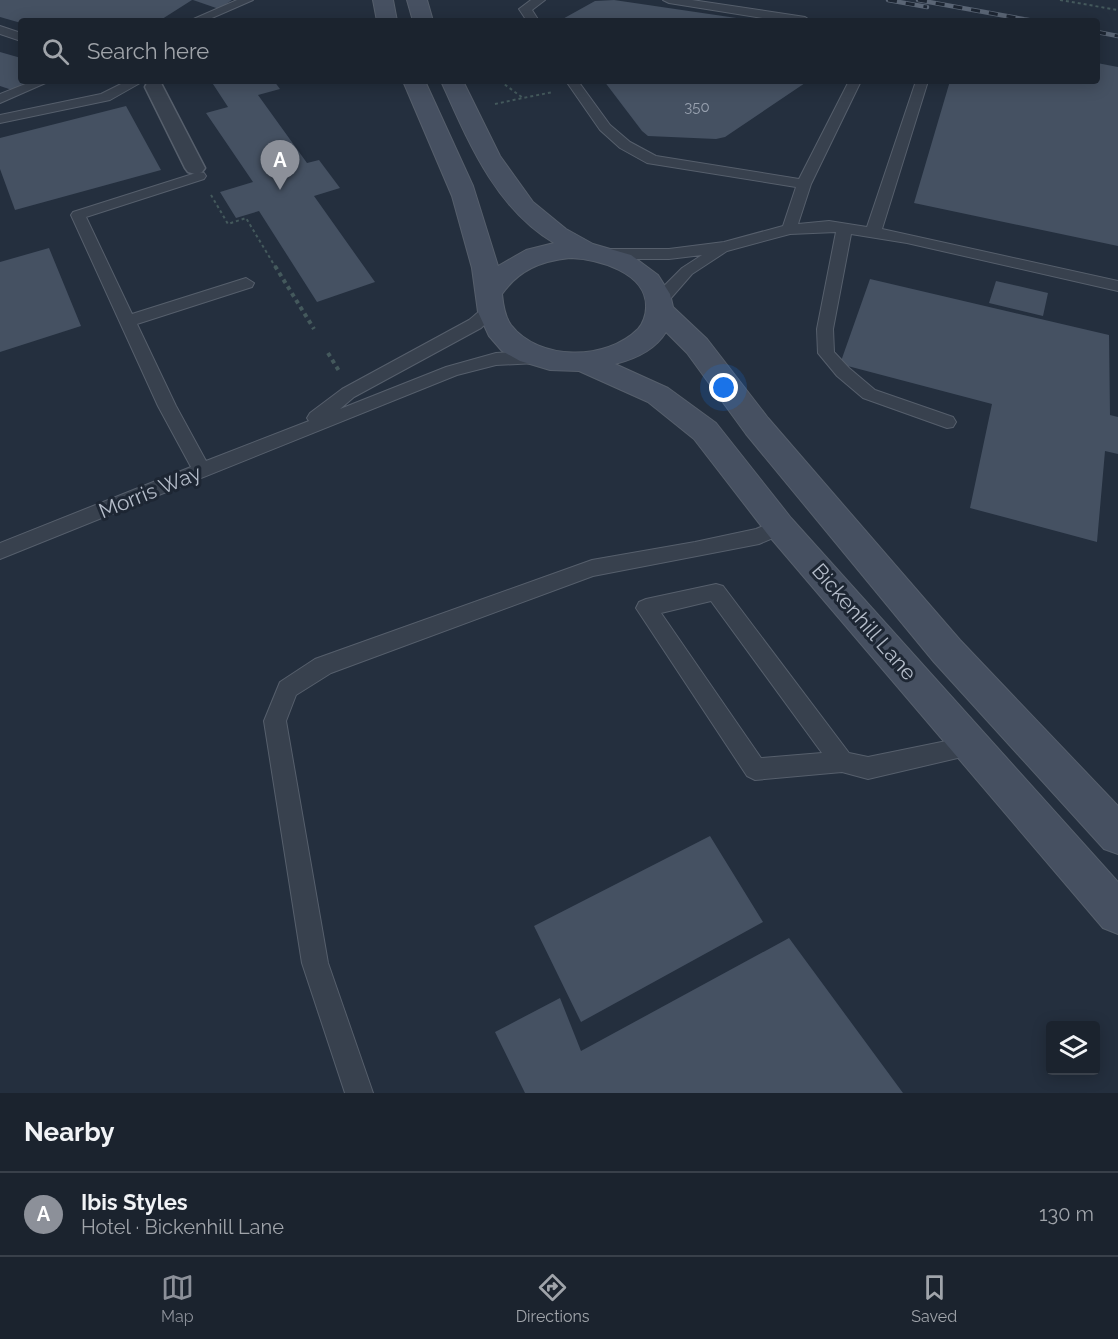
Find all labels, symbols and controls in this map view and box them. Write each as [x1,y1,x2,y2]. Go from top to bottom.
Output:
search box [18,18,1100,84]
icon: search [39,35,72,68]
text: Search here [87,38,209,64]
house number: 350 [684,98,710,116]
pin: A [260,140,300,190]
your location [709,373,738,402]
street label: Morris Way [95,460,205,523]
street label: Bickenhill Lane [807,558,922,685]
map controls [1046,1021,1100,1075]
button: layers [1046,1021,1100,1075]
text: Nearby [24,1117,114,1147]
text: Ibis Styles [81,1189,188,1215]
text: A [37,1202,50,1226]
text: 130 m [1039,1202,1094,1226]
text: Hotel · Bickenhill Lane [81,1215,284,1239]
tab: Map [161,1271,194,1326]
tab: Directions [516,1271,590,1326]
tab: Saved [911,1271,957,1326]

